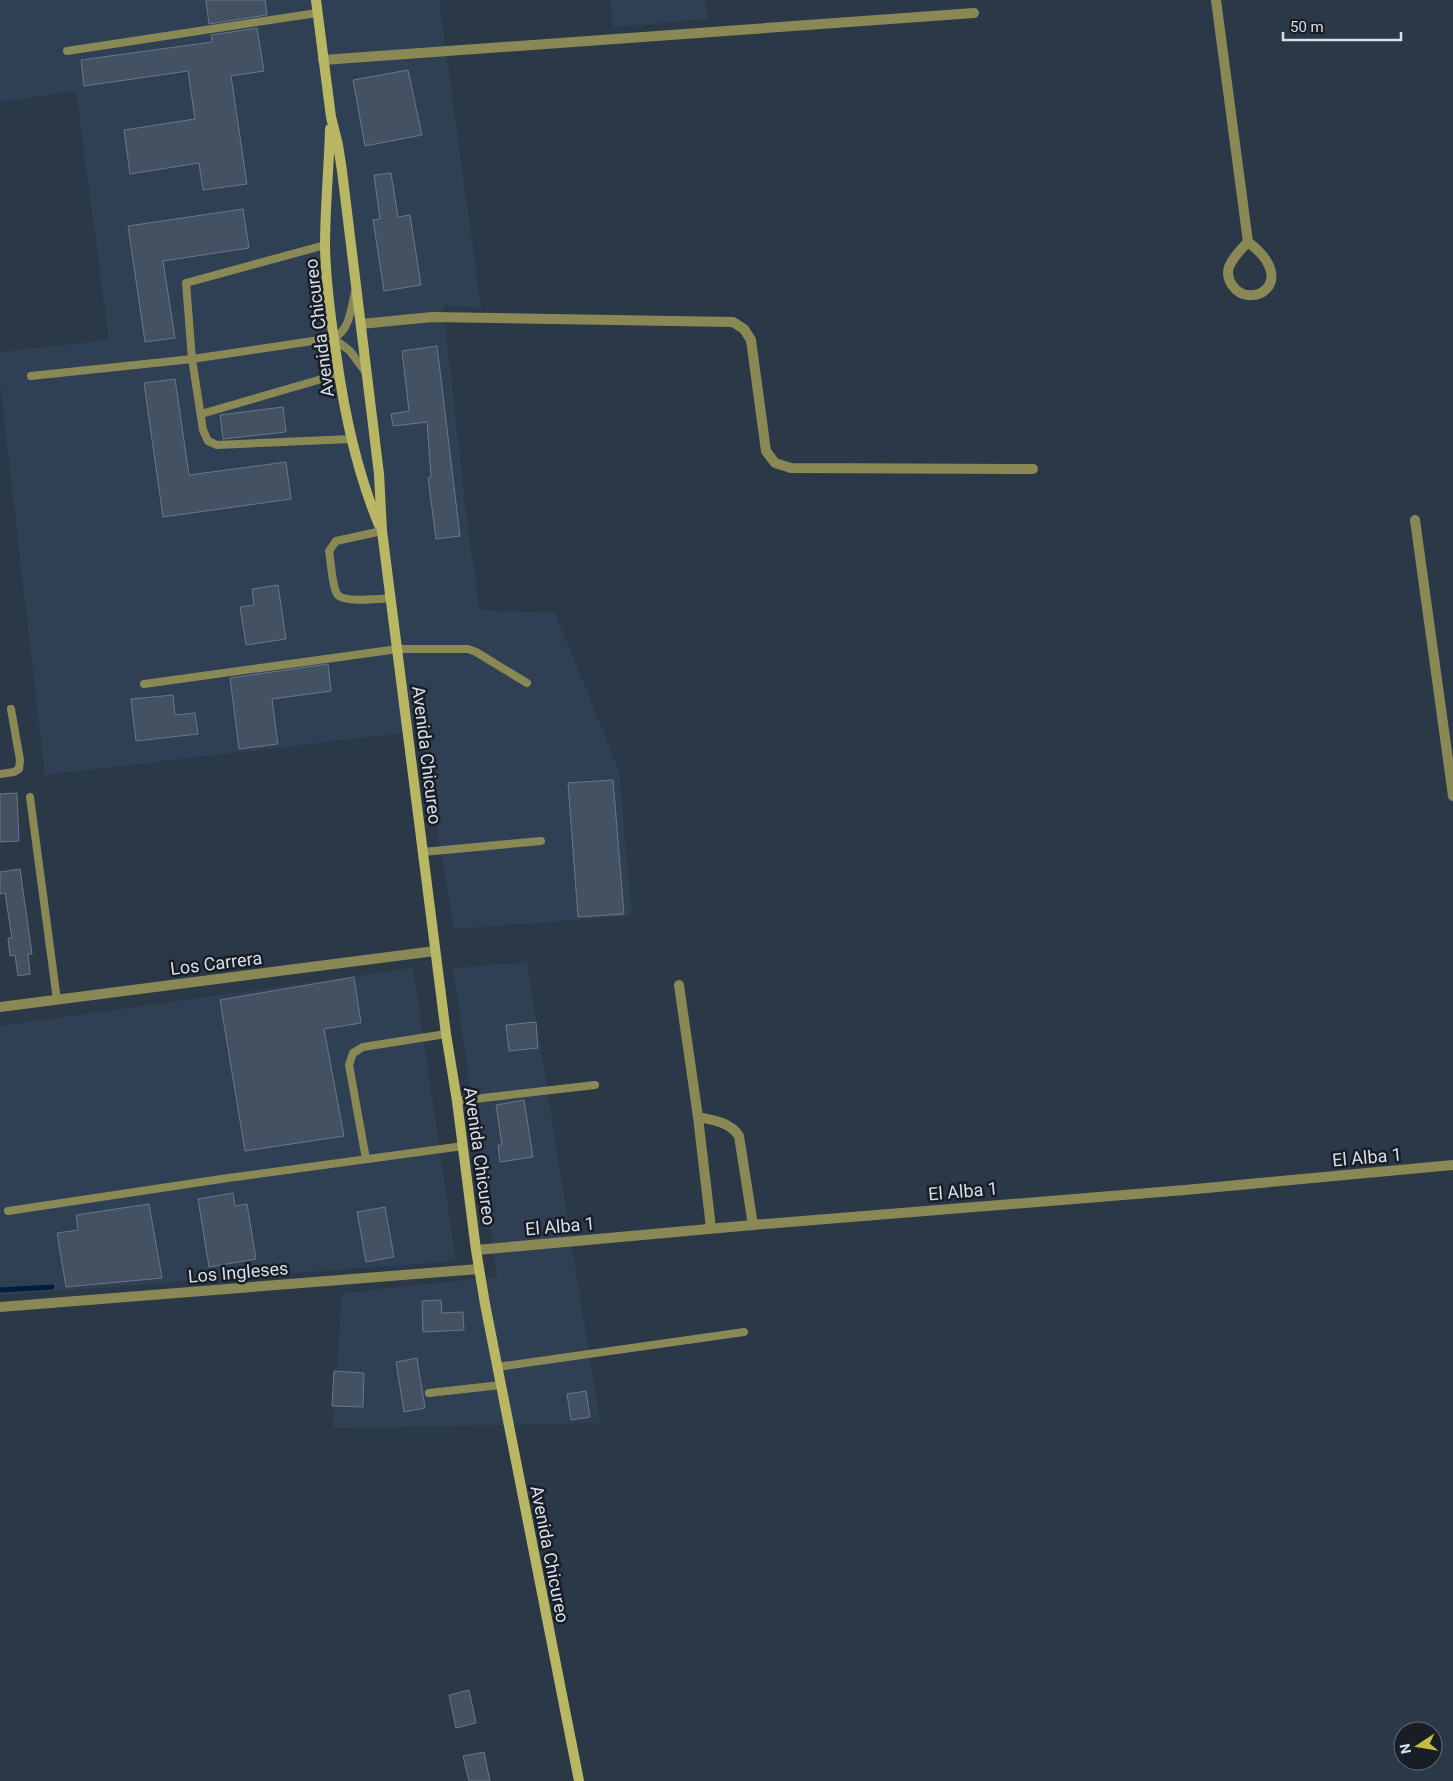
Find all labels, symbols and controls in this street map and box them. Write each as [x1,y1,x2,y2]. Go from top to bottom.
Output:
scale bar [1283,10,1400,42]
text: 50 m [1290,18,1324,36]
street label: Avenida Chicureo [300,258,338,398]
street label: Avenida Chicureo [408,685,446,825]
street label: Los Carrera [169,947,263,979]
street label: Avenida Chicureo [460,1086,500,1226]
street label: El Alba 1 [1331,1144,1403,1170]
street label: El Alba 1 [927,1178,999,1204]
street label: El Alba 1 [524,1213,596,1239]
street label: Los Ingleses [187,1257,289,1287]
street label: Avenida Chicureo [526,1484,574,1624]
north arrow [1393,1721,1443,1771]
text: N [1396,1742,1414,1755]

